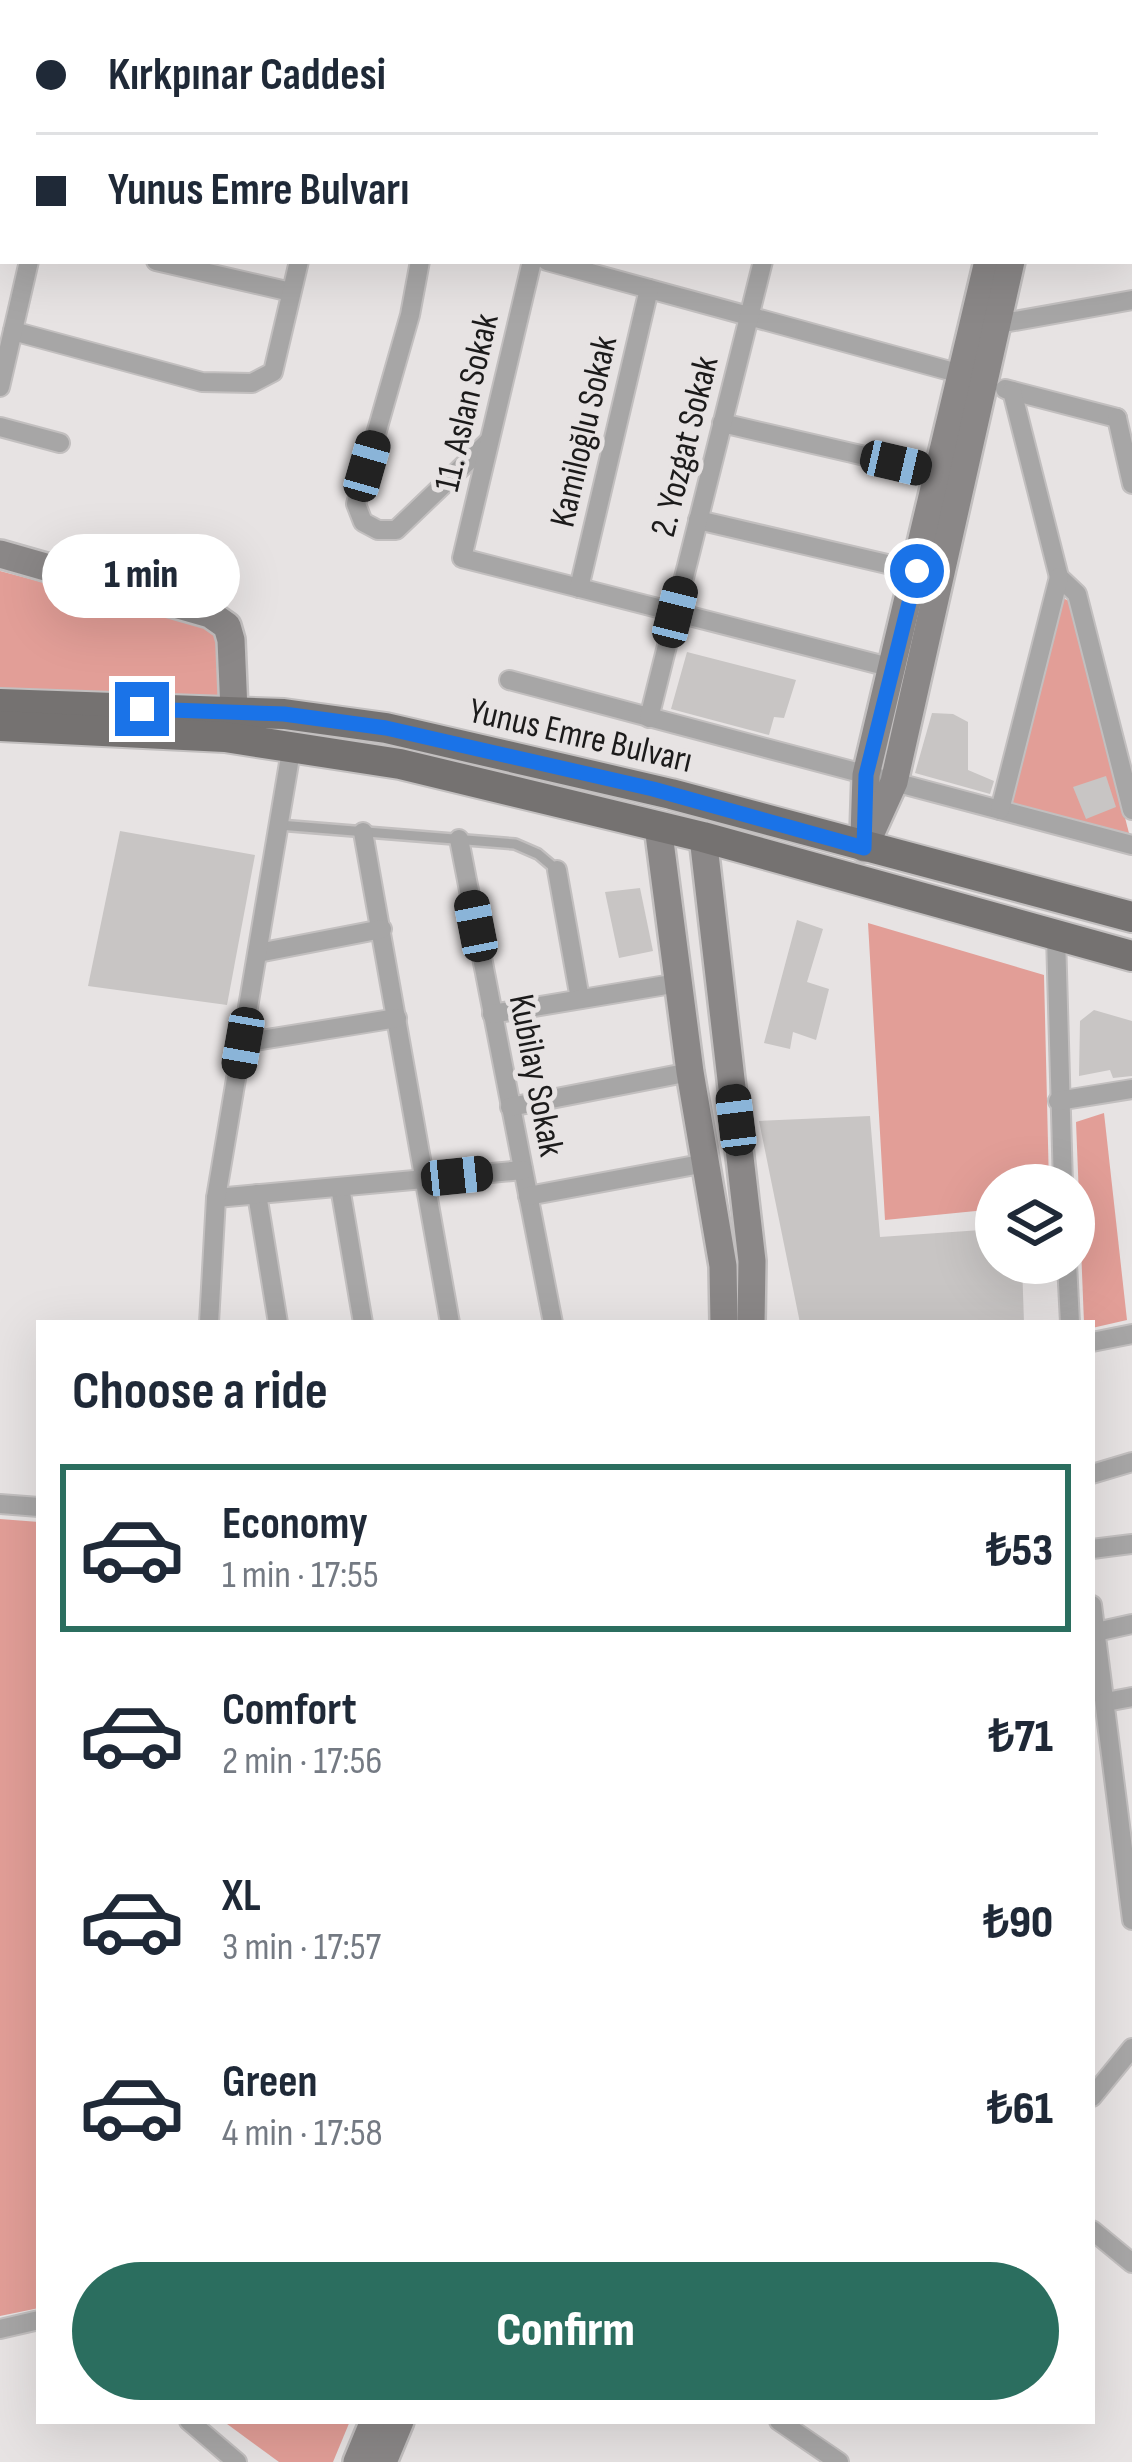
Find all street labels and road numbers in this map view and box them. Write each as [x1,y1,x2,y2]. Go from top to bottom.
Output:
street label: 11. Aslan Sokak [426,310,509,495]
street label: Kamiloğlu Sokak [542,332,627,531]
street label: 2. Yozgat Sokak [642,352,729,541]
street label: Yunus Emre Bulvarı [465,690,696,783]
street label: Kubilay Sokak [499,991,572,1160]

